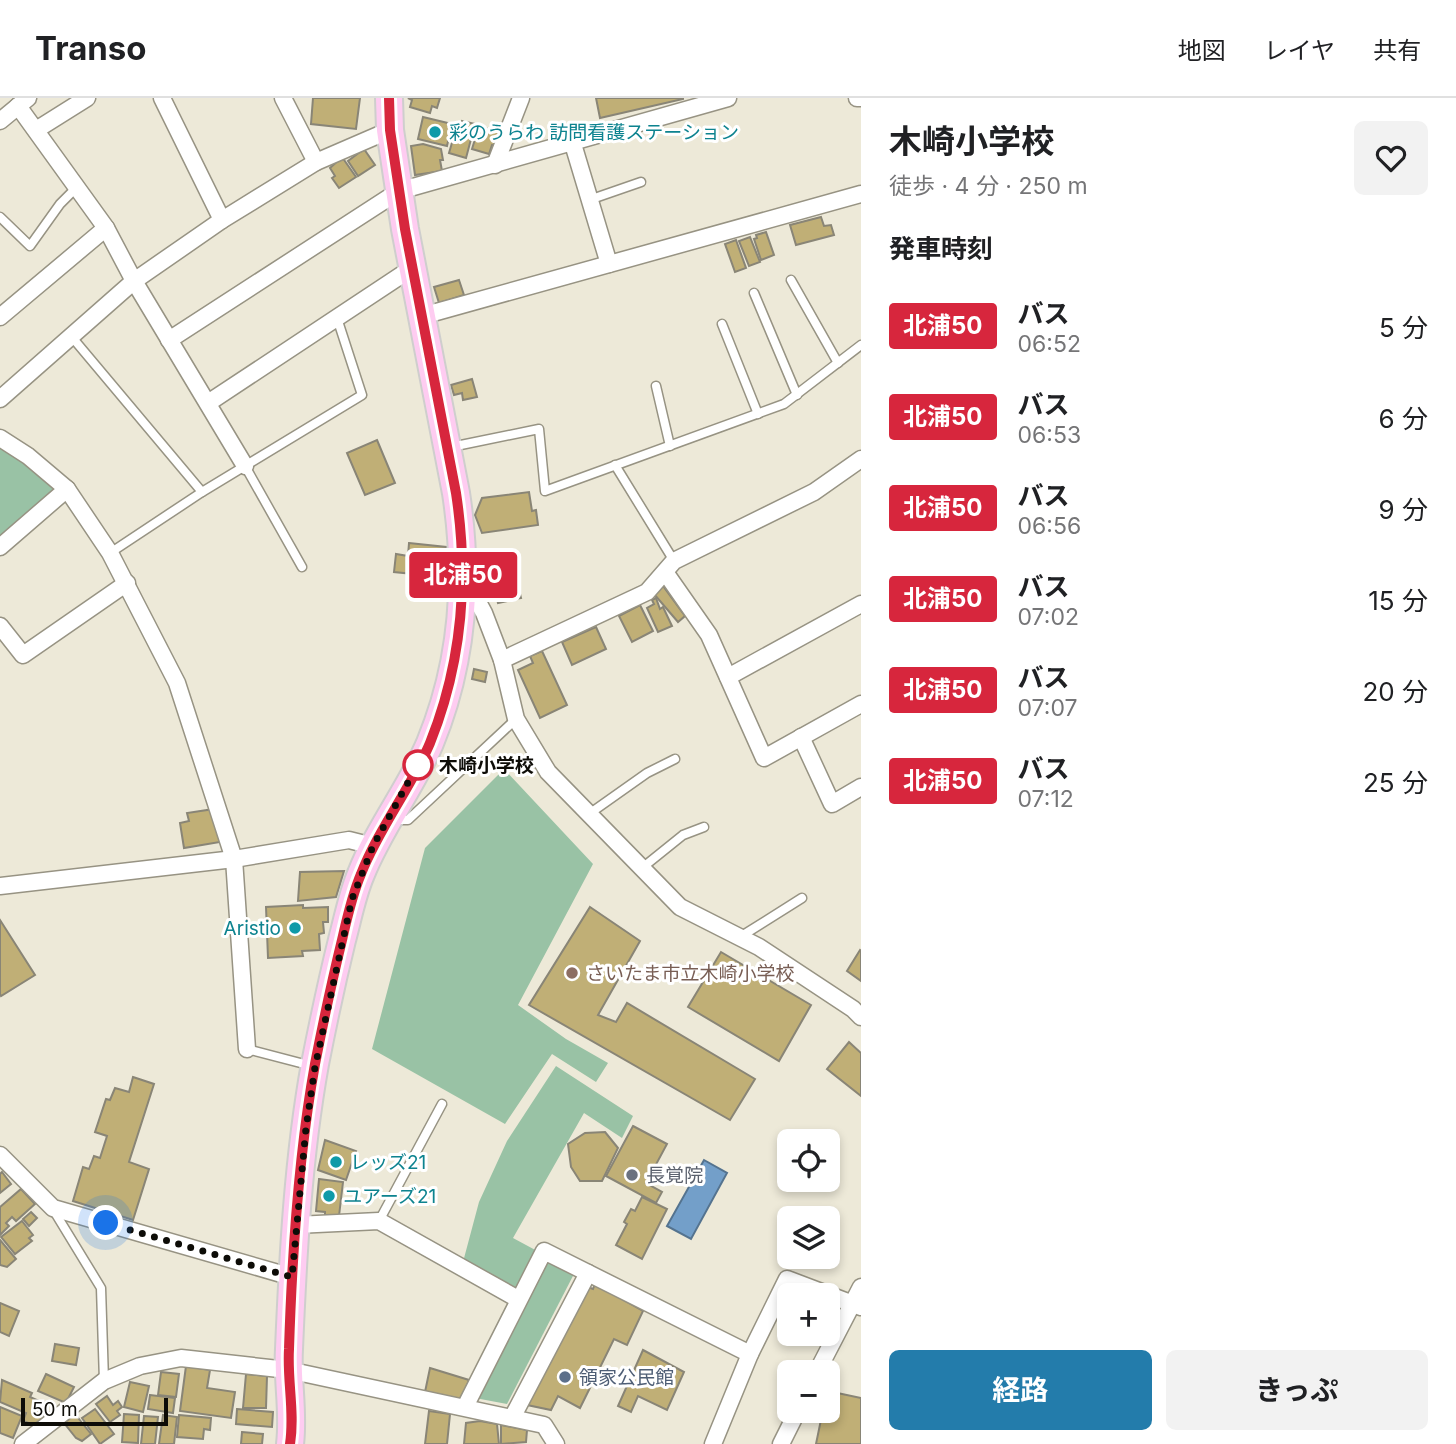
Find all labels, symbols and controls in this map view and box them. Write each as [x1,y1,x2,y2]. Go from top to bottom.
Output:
text: Transo [35,28,147,68]
text: 地図 [1178,36,1226,65]
text: レイヤ [1264,36,1335,65]
text: 共有 [1373,36,1421,65]
place label: 彩のうらわ 訪問看護ステーション [449,121,739,144]
text: 木崎小学校 [889,121,1054,161]
button: heart [1354,121,1428,195]
marker: 彩のうらわ 訪問看護ステーション [427,124,443,140]
text: 徒歩 · 4 分 · 250 m [889,172,1088,200]
text: 発車時刻 [889,233,993,264]
text: バス [1018,298,1070,329]
text: 北浦50 [903,311,983,340]
text: 5 分 [1379,312,1428,343]
text: 06:52 [1018,330,1081,358]
text: バス [1018,389,1070,420]
text: 北浦50 [903,402,983,431]
text: 6 分 [1379,403,1428,434]
text: 06:53 [1018,421,1081,449]
text: バス [1018,480,1070,511]
text: 北浦50 [903,493,983,522]
text: 9 分 [1379,494,1428,525]
text: 06:56 [1018,512,1081,540]
line badge: 北浦50 [414,552,512,598]
text: 北浦50 [423,560,503,589]
text: バス [1018,571,1070,602]
text: 北浦50 [903,584,983,613]
text: 15 分 [1368,585,1428,616]
text: 07:02 [1018,603,1079,631]
text: バス [1018,662,1070,693]
text: 北浦50 [903,675,983,704]
text: 20 分 [1362,676,1428,707]
text: 07:07 [1018,694,1078,722]
marker: 木崎小学校 [403,750,433,780]
text: バス [1018,753,1070,784]
place label: 木崎小学校 [439,754,534,777]
text: 北浦50 [903,766,983,795]
text: 25 分 [1363,767,1428,798]
text: 07:12 [1018,785,1074,813]
place label: Aristio [224,917,281,940]
marker: Aristio [287,920,303,936]
place label: さいたま市立木崎小学校 [586,962,794,985]
marker: さいたま市立木崎小学校 [564,965,580,981]
map controls [777,1129,840,1423]
button: locate [777,1129,840,1192]
place label: レッズ21 [350,1151,426,1174]
marker: レッズ21 [328,1154,344,1170]
place label: 長覚院 [646,1164,703,1187]
marker: 長覚院 [624,1167,640,1183]
place label: ユアーズ21 [343,1185,436,1208]
marker: ユアーズ21 [321,1188,337,1204]
your location [88,1205,123,1240]
button: layers [777,1206,840,1269]
button: + [777,1283,840,1346]
button: 経路 [889,1350,1152,1430]
button: きっぷ [1166,1350,1428,1430]
button: − [777,1360,840,1423]
place label: 領家公民館 [579,1366,674,1389]
marker: 領家公民館 [557,1369,573,1385]
scale bar [21,1395,168,1427]
text: 50 m [32,1398,78,1421]

